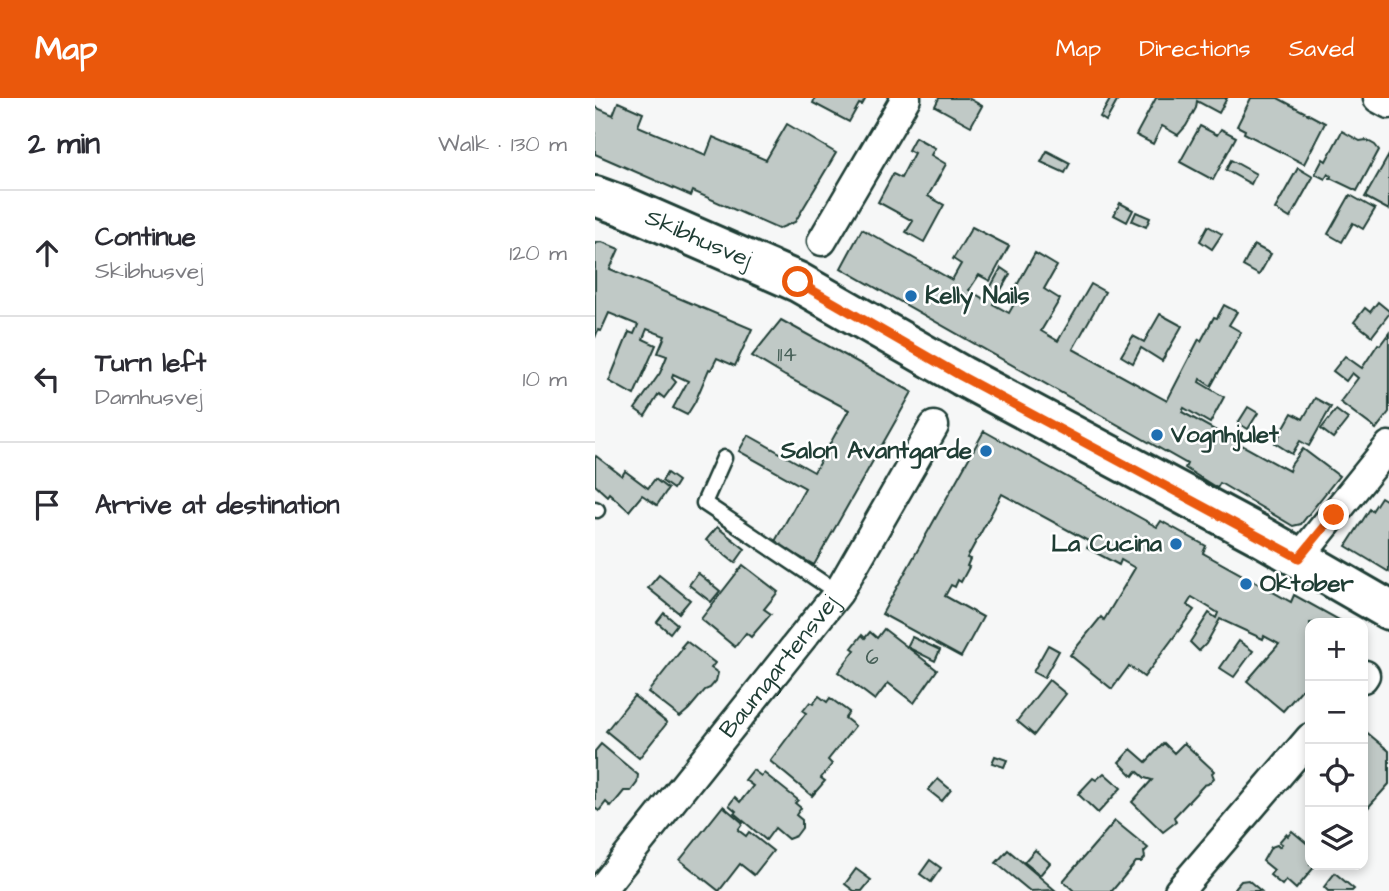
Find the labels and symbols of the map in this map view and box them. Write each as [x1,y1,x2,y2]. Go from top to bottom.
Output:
street label: Skibhusvej [640,201,758,277]
route start [782,266,813,297]
place label: Kelly Nails [925,279,1030,315]
marker: Kelly Nails [903,288,919,304]
house number: 114 [777,340,797,369]
place label: Vognhjulet [1170,418,1279,453]
marker: Vognhjulet [1149,427,1165,443]
place label: Salon Avantgarde [780,434,972,469]
marker: Salon Avantgarde [978,443,994,459]
route end [1318,499,1349,530]
place label: La Cucina [1051,527,1163,561]
marker: La Cucina [1168,536,1184,552]
place label: Oktober [1260,567,1354,601]
marker: Oktober [1238,576,1254,592]
street label: Baumgartensvej [711,587,847,746]
house number: 6 [865,643,879,672]

